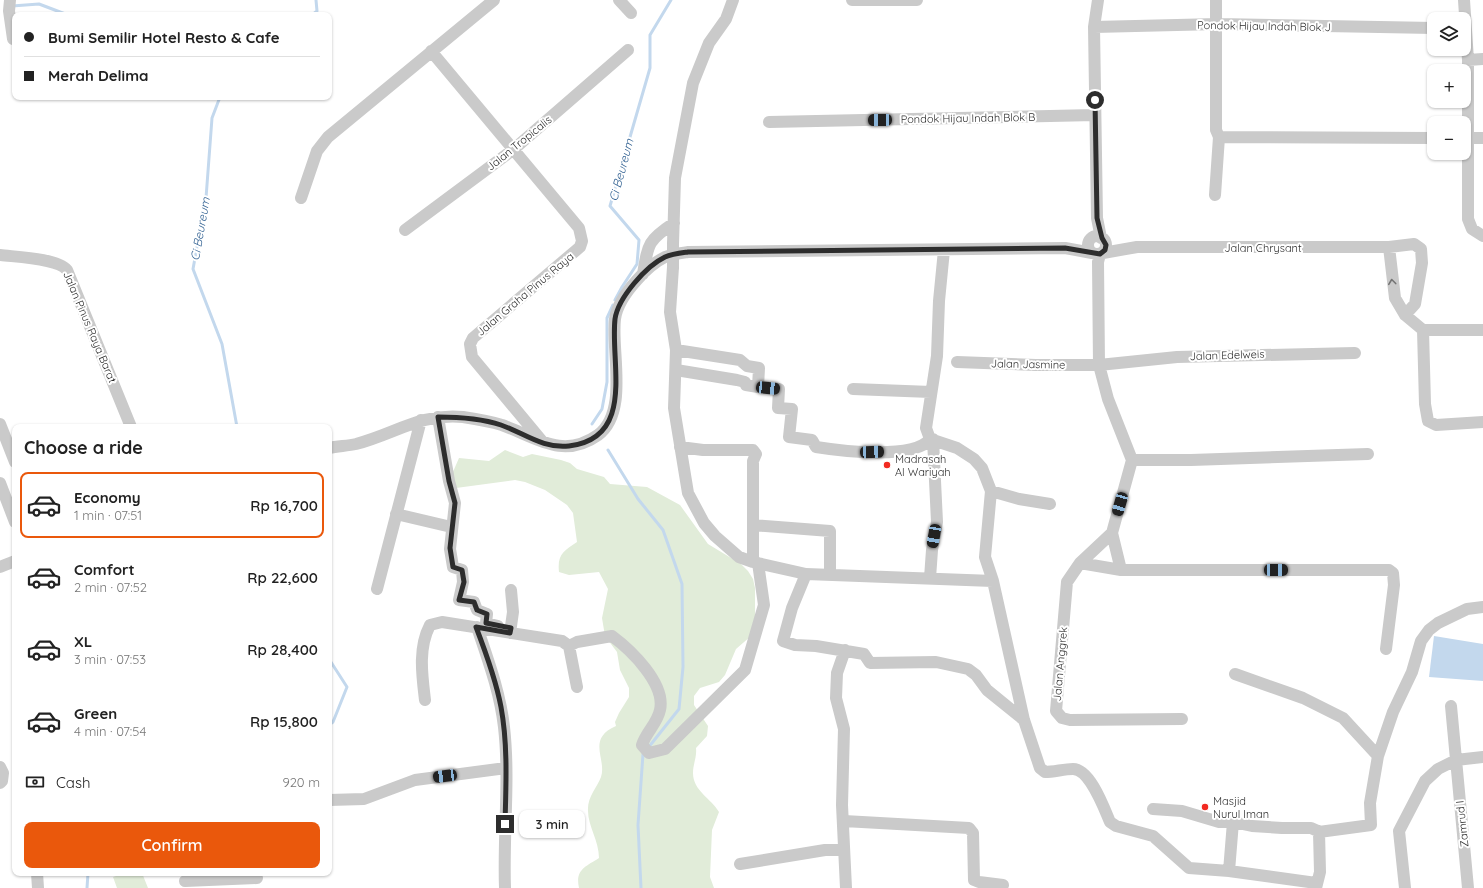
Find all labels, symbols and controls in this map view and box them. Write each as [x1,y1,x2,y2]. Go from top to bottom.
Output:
map controls [1427,12,1471,160]
button: layers [1427,12,1471,56]
street label: Pondok Hijau Indah Blok J [1197,18,1331,34]
text: Bumi Semilir Hotel Resto & Cafe [48,28,280,47]
button: + [1427,64,1471,108]
text: Merah Delima [48,66,148,85]
route start [1086,91,1104,109]
street label: Pondok Hijau Indah Blok B [901,110,1035,126]
street label: Jalan Tropicalis [484,113,554,173]
car [868,114,892,126]
button: − [1427,116,1471,160]
water label: Ci Beureum [605,136,637,203]
water label: Ci Beureum [187,195,213,262]
street label: Jalan Chrysant [1224,241,1302,255]
street label: Jalan Graha Pinus Raya [474,249,576,339]
street label: Jalan Pinus Raya Barat [60,269,120,385]
one-way arrow [1388,279,1397,285]
street label: Jalan Edelweis [1189,347,1265,363]
street label: Jalan Jasmine [991,356,1065,372]
car [755,381,781,395]
text: Choose a ride [24,436,143,459]
car [860,446,884,458]
place label: Madrasah Al Wariyah [895,452,951,479]
marker: Madrasah Al Wariyah [882,460,892,470]
icon: car [26,487,62,523]
text: Economy [74,488,141,507]
car [1111,491,1129,517]
text: Rp 16,700 [250,496,318,515]
text: 1 min · 07:51 [74,507,142,523]
car [926,523,942,549]
icon: car [26,559,62,595]
text: Comfort [74,560,135,579]
car [1264,564,1288,576]
text: Rp 22,600 [247,568,318,587]
text: 2 min · 07:52 [74,579,147,595]
street label: Jalan Anggrek [1050,626,1070,702]
icon: car [26,631,62,667]
text: XL [74,632,92,651]
text: Rp 28,400 [247,640,318,659]
text: 3 min · 07:53 [74,651,146,667]
icon: car [26,703,62,739]
text: Green [74,704,117,723]
text: Rp 15,800 [250,712,318,731]
text: 4 min · 07:54 [74,723,146,739]
car [432,769,458,783]
icon: cash [24,771,46,793]
text: Cash [56,773,90,792]
text: 920 m [282,774,320,790]
place label: Masjid Nurul Iman [1213,794,1269,821]
street label: Zamrud I [1453,800,1471,848]
marker: Masjid Nurul Iman [1200,802,1210,812]
callout: 3 min [519,810,585,838]
route end [496,815,514,833]
text: 3 min [535,816,569,832]
button: Confirm [24,822,320,868]

